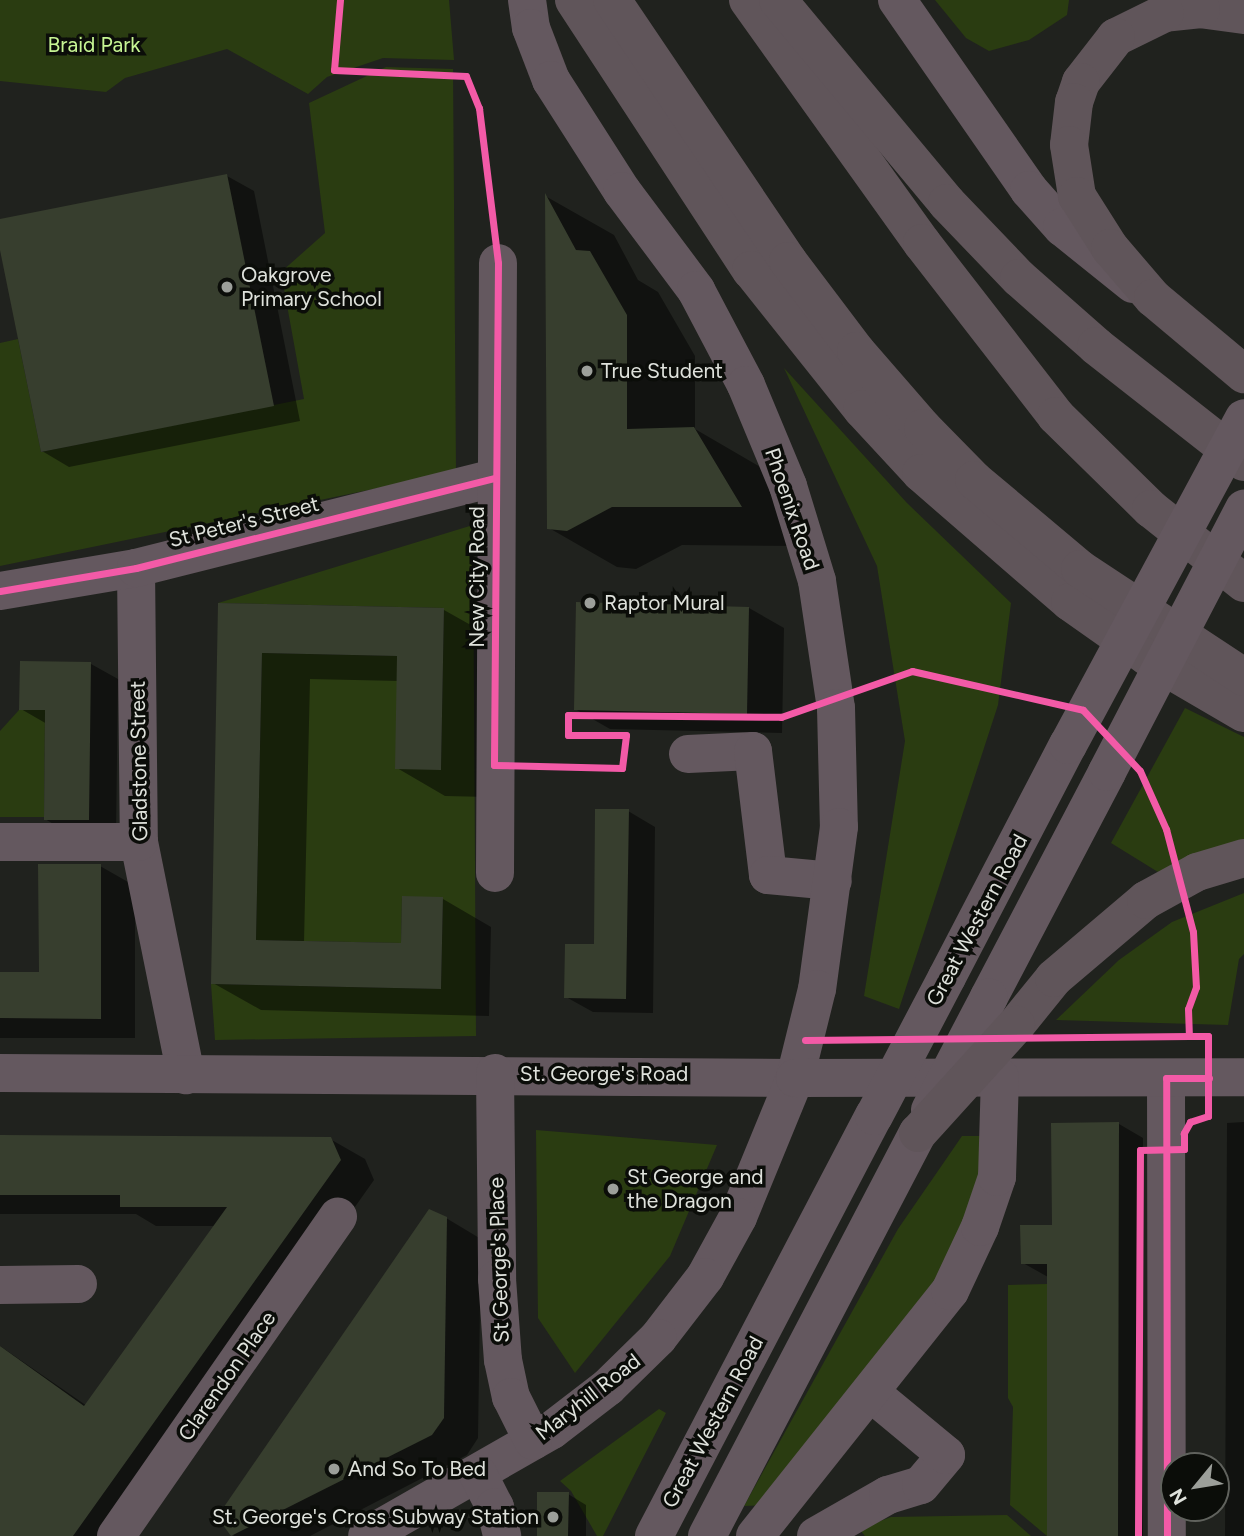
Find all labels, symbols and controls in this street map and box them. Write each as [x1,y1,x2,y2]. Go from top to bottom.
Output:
park label: Braid Park [48,32,140,58]
place label: Oakgrove Primary School [241,262,382,312]
marker: Oakgrove Primary School [219,279,235,295]
place label: True Student [601,358,723,384]
marker: True Student [579,363,595,379]
street label: Phoenix Road [759,445,825,573]
street label: St Peter's Street [166,491,322,553]
street label: New City Road [464,506,490,648]
place label: Raptor Mural [604,590,725,616]
marker: Raptor Mural [582,595,598,611]
street label: Gladstone Street [125,680,153,842]
street label: Great Western Road [921,830,1033,1010]
street label: St. George's Road [520,1061,688,1087]
place label: St George and the Dragon [627,1164,763,1214]
street label: St George's Place [484,1177,514,1343]
marker: St George and the Dragon [605,1181,621,1197]
street label: Clarendon Place [173,1306,281,1446]
street label: Great Western Road [657,1332,769,1512]
street label: Maryhill Road [531,1348,645,1446]
north arrow [1160,1452,1230,1522]
place label: And So To Bed [348,1456,486,1482]
marker: And So To Bed [326,1461,342,1477]
text: N [1164,1485,1192,1509]
place label: St. George's Cross Subway Station [212,1504,539,1530]
marker: St. George's Cross Subway Station [545,1509,561,1525]

